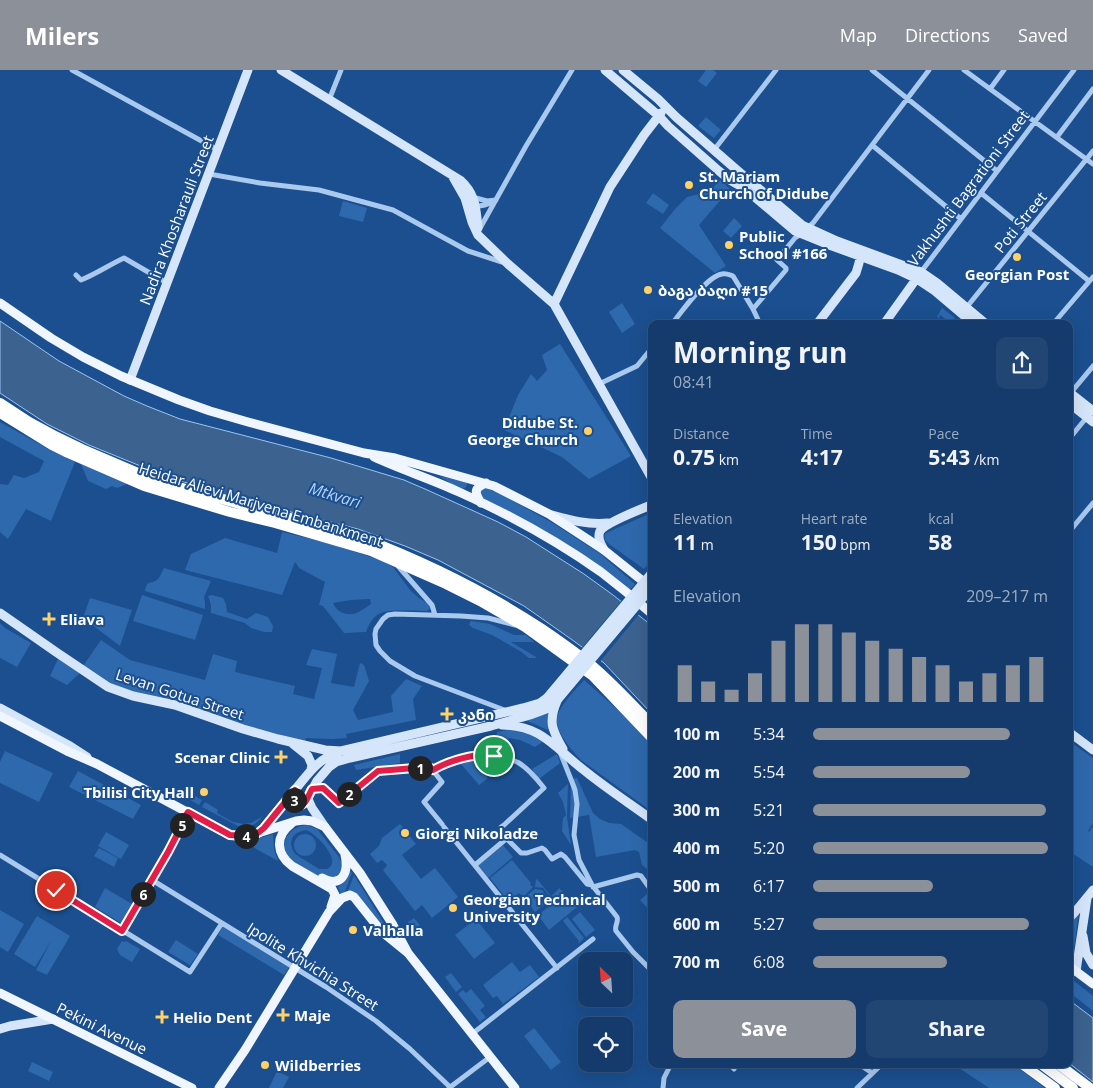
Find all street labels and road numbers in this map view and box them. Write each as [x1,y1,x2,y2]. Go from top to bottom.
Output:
street label: Vakhushti Bagrationi Street [903,106,1033,270]
street label: Nadira Khosharauli Street [134,132,218,308]
street label: Poti Street [989,187,1051,257]
street label: Heidar Alievi Marjvena Embankment [137,457,385,551]
street label: Levan Gotua Street [113,664,247,724]
street label: Ipolite Khvichia Street [243,917,383,1015]
street label: Pekini Avenue [53,997,151,1059]

